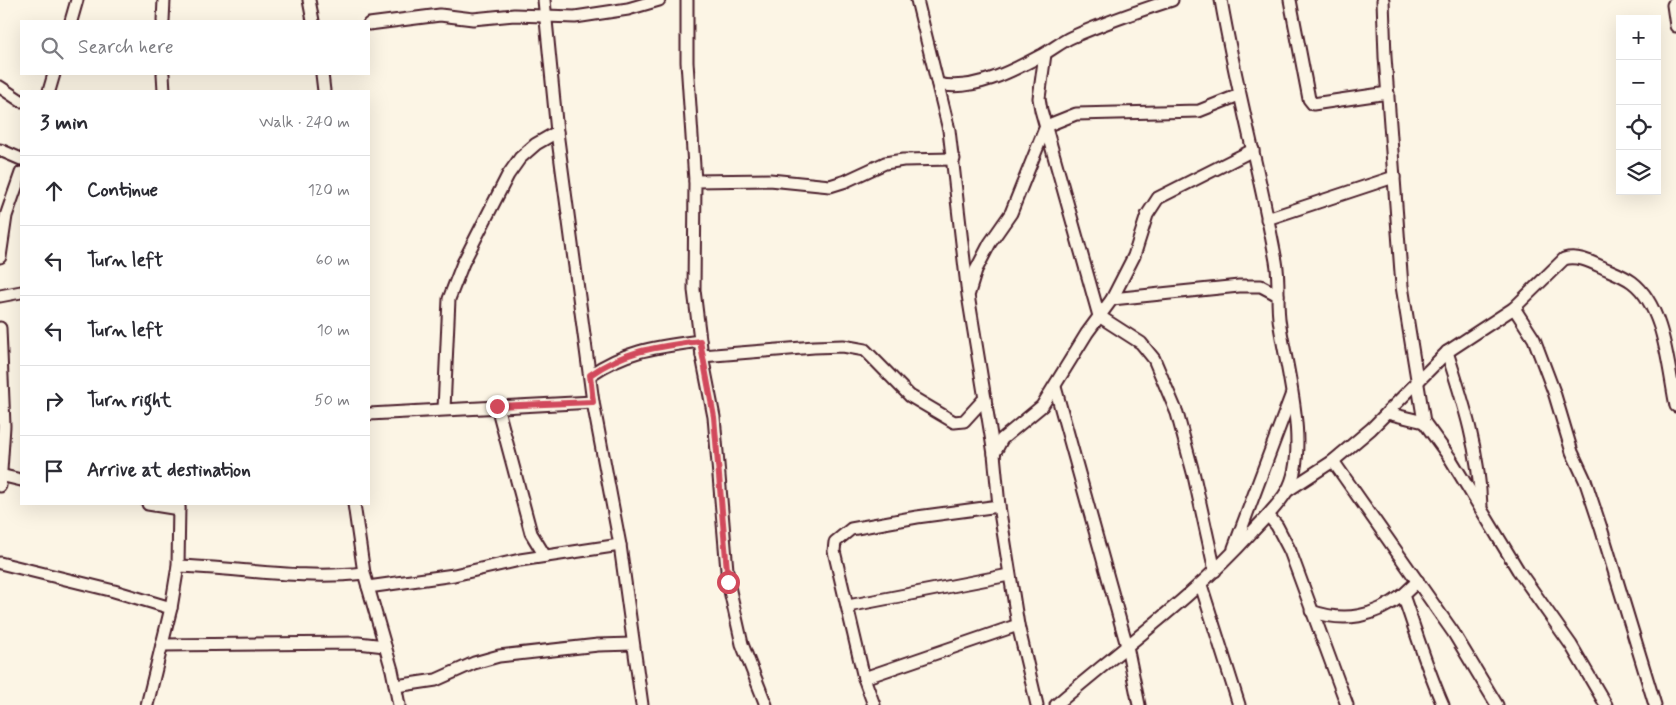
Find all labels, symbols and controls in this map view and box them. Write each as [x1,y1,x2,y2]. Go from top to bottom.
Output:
map controls [1616,15,1661,195]
button: + [1616,15,1661,60]
search box [20,20,370,75]
icon: search [38,34,66,62]
text: Search here [78,35,174,60]
button: − [1616,60,1661,105]
button: locate [1616,105,1661,150]
text: 3 min [40,109,88,137]
text: Walk · 240 m [259,112,350,133]
button: layers [1616,150,1661,195]
icon: ahead [40,177,68,205]
text: Continue [87,178,158,203]
text: 120 m [308,180,350,201]
icon: left [40,247,68,275]
text: Turn left [87,248,163,273]
text: 60 m [316,250,350,271]
icon: left [40,317,68,345]
text: Turn left [87,318,163,343]
text: 10 m [317,320,350,341]
icon: right [40,387,68,415]
text: Turn right [87,388,171,413]
text: 50 m [314,390,350,411]
route end [486,395,509,418]
icon: arrive [40,457,68,485]
text: Arrive at destination [87,458,251,483]
route start [717,571,740,594]

